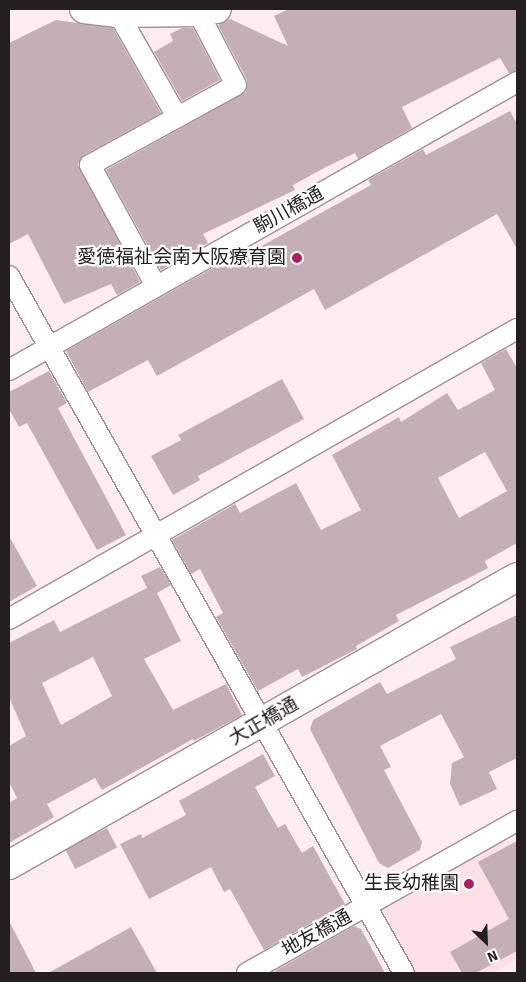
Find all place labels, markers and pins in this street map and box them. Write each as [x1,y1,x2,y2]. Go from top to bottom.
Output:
place label: 愛徳福祉会南大阪療育園 [77,247,286,269]
marker: 愛徳福祉会南大阪療育園 [290,251,304,265]
place label: 生長幼稚園 [364,873,459,895]
marker: 生長幼稚園 [463,878,475,890]

